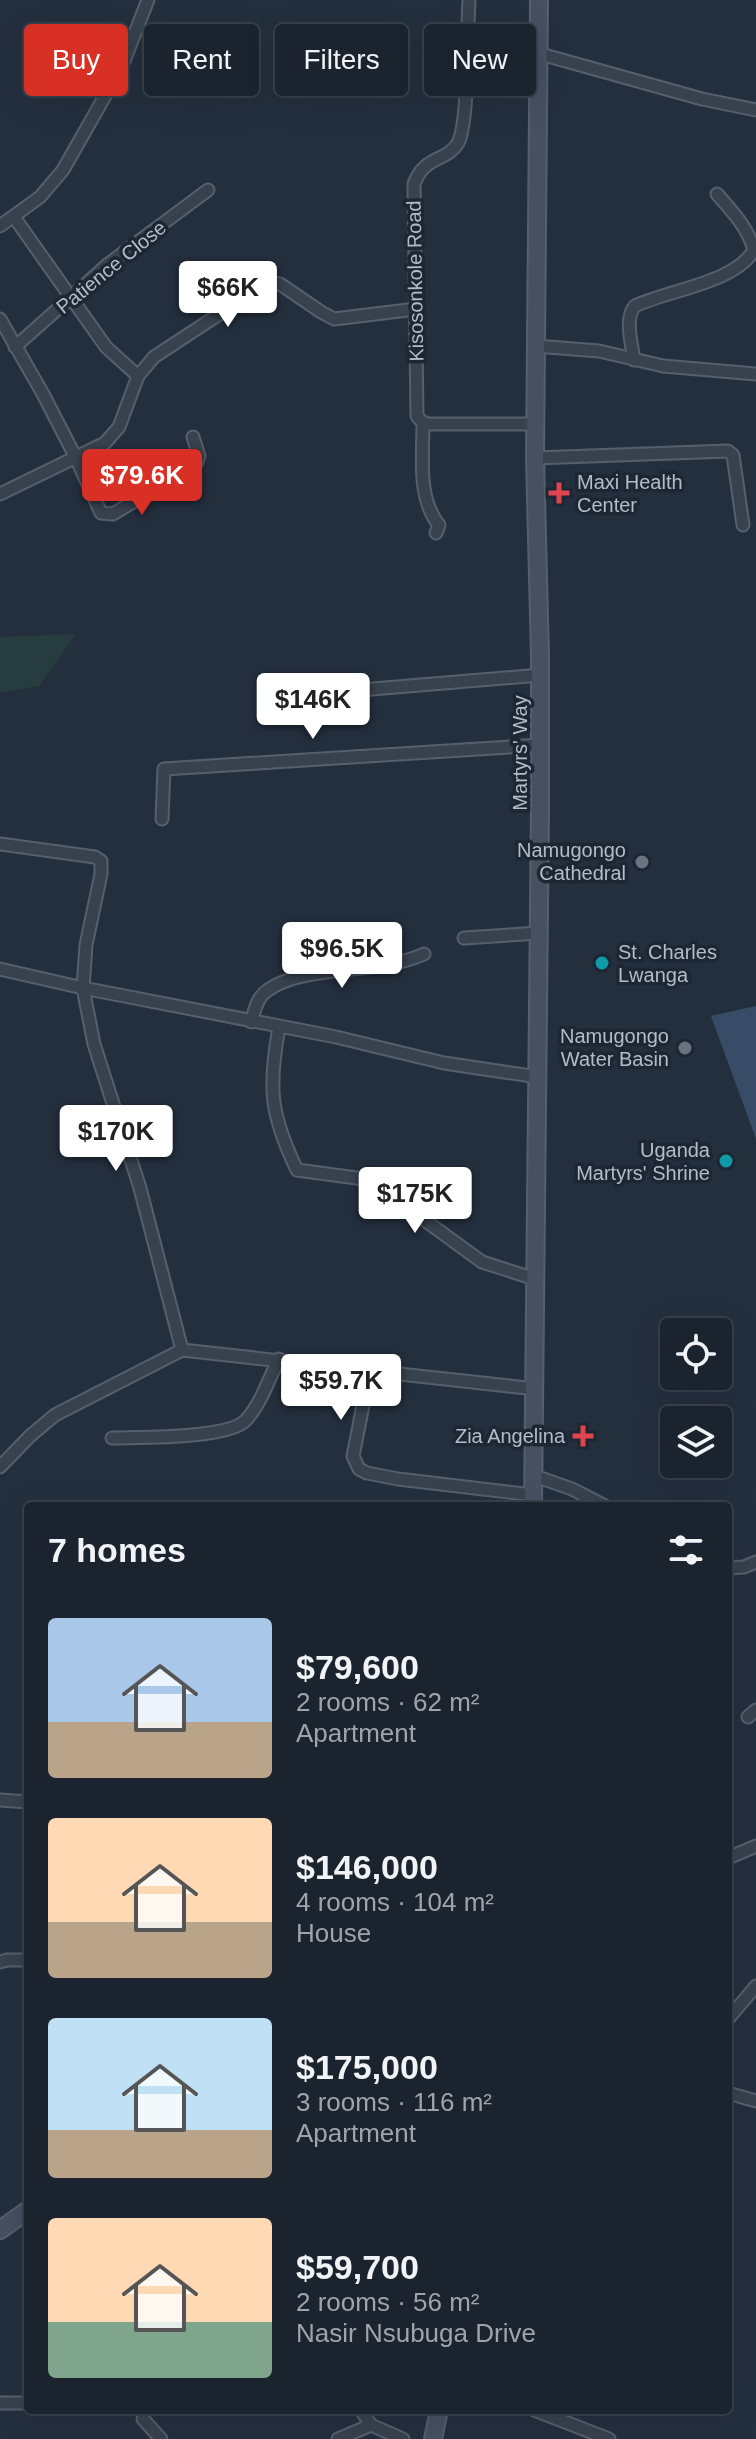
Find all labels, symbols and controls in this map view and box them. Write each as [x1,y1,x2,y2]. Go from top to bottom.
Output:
chip: Buy [24,24,128,96]
chip: Rent [144,24,259,96]
chip: Filters [275,24,408,96]
chip: New [424,24,536,96]
street label: Kisosonkole Road [403,200,427,362]
street label: Patience Close [52,216,170,318]
pin: $66K [181,261,275,329]
text: $66K [197,272,259,302]
pin: $79.6K [77,449,207,517]
text: $79.6K [100,460,184,490]
place label: Maxi Health Center [577,471,683,516]
marker: Maxi Health Center [548,482,570,504]
pin: $146K [257,673,369,741]
text: $146K [275,684,351,714]
street label: Martyrs' Way [509,695,531,811]
place label: Namugongo Cathedral [517,839,626,884]
marker: Namugongo Cathedral [633,853,651,871]
pin: $96.5K [277,922,407,990]
text: $96.5K [300,933,384,963]
place label: St. Charles Lwanga [618,941,717,986]
marker: St. Charles Lwanga [593,954,611,972]
place label: Namugongo Water Basin [560,1025,669,1070]
marker: Namugongo Water Basin [676,1039,694,1057]
pin: $170K [60,1105,172,1173]
text: $170K [78,1116,154,1146]
place label: Uganda Martyrs' Shrine [576,1139,711,1184]
marker: Uganda Martyrs' Shrine [717,1152,735,1170]
pin: $175K [359,1167,471,1235]
text: $175K [377,1178,453,1208]
map controls [660,1318,732,1478]
button: locate [660,1318,732,1390]
pin: $59.7K [276,1354,406,1422]
text: $59.7K [299,1365,383,1395]
button: layers [660,1406,732,1478]
place label: Zia Angelina [455,1425,566,1447]
marker: Zia Angelina [572,1425,594,1447]
icon: filters [664,1528,708,1572]
text: 7 homes [48,1531,186,1569]
text: $79,600 [296,1648,419,1686]
icon: home [112,1650,208,1746]
text: 2 rooms · 62 m² [296,1687,480,1717]
text: Apartment [296,1718,416,1748]
text: $146,000 [296,1848,438,1886]
icon: home [112,1850,208,1946]
text: 4 rooms · 104 m² [296,1887,494,1917]
text: House [296,1918,371,1948]
text: $175,000 [296,2048,438,2086]
icon: home [112,2050,208,2146]
text: 3 rooms · 116 m² [296,2087,492,2117]
text: Apartment [296,2118,416,2148]
text: $59,700 [296,2248,419,2286]
icon: home [112,2250,208,2346]
text: 2 rooms · 56 m² [296,2287,480,2317]
text: Nasir Nsubuga Drive [296,2318,536,2348]

